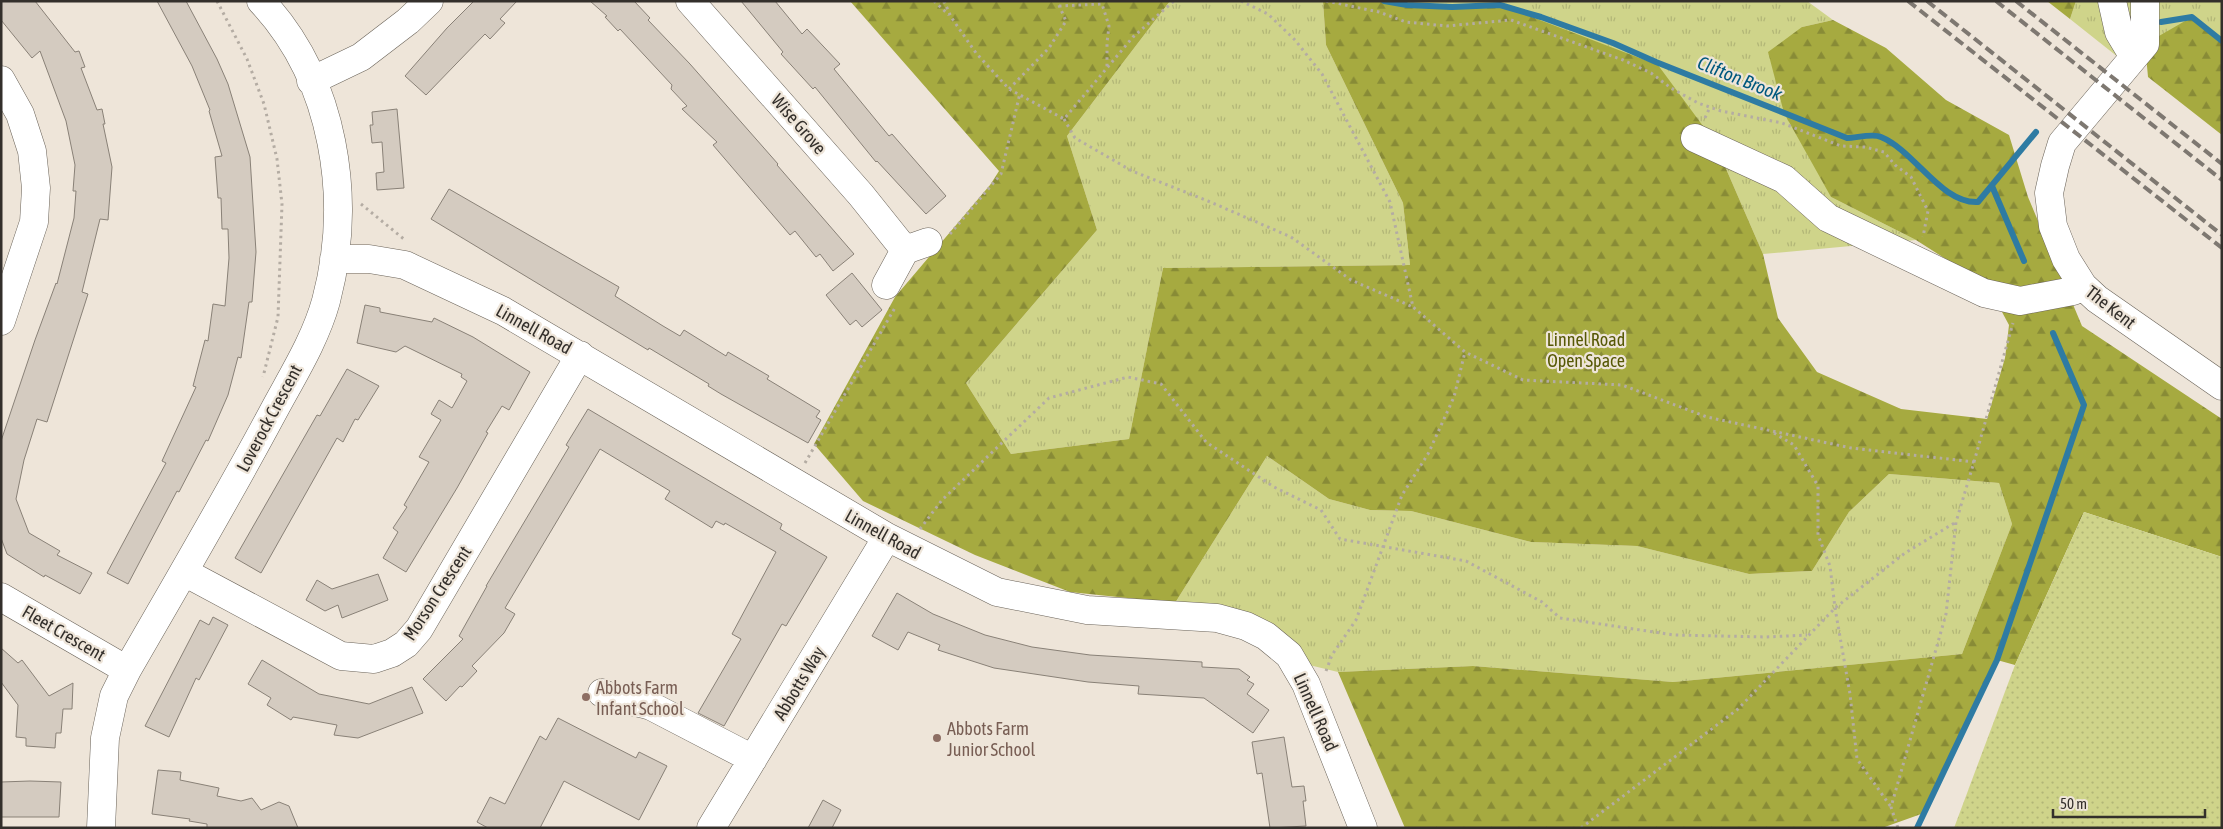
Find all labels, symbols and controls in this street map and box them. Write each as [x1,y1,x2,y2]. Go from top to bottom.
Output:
water label: Clifton Brook [1694,51,1786,105]
street label: Wise Grove [767,90,831,158]
street label: The Kent [2082,281,2140,333]
street label: Linnell Road [493,300,575,358]
park label: Linnel Road Open Space [1547,329,1625,371]
street label: Loverock Crescent [232,361,306,475]
street label: Linnell Road [842,505,924,563]
street label: Morson Crescent [399,542,475,644]
street label: Fleet Crescent [19,601,109,665]
street label: Abbotts Way [769,643,829,723]
street label: Linnell Road [1290,670,1342,754]
place label: Abbots Farm Infant School [596,677,684,719]
marker: Abbots Farm Infant School [580,691,592,703]
place label: Abbots Farm Junior School [947,718,1035,760]
marker: Abbots Farm Junior School [931,732,943,744]
scale bar [2053,786,2206,818]
text: 50 m [2060,795,2087,812]

